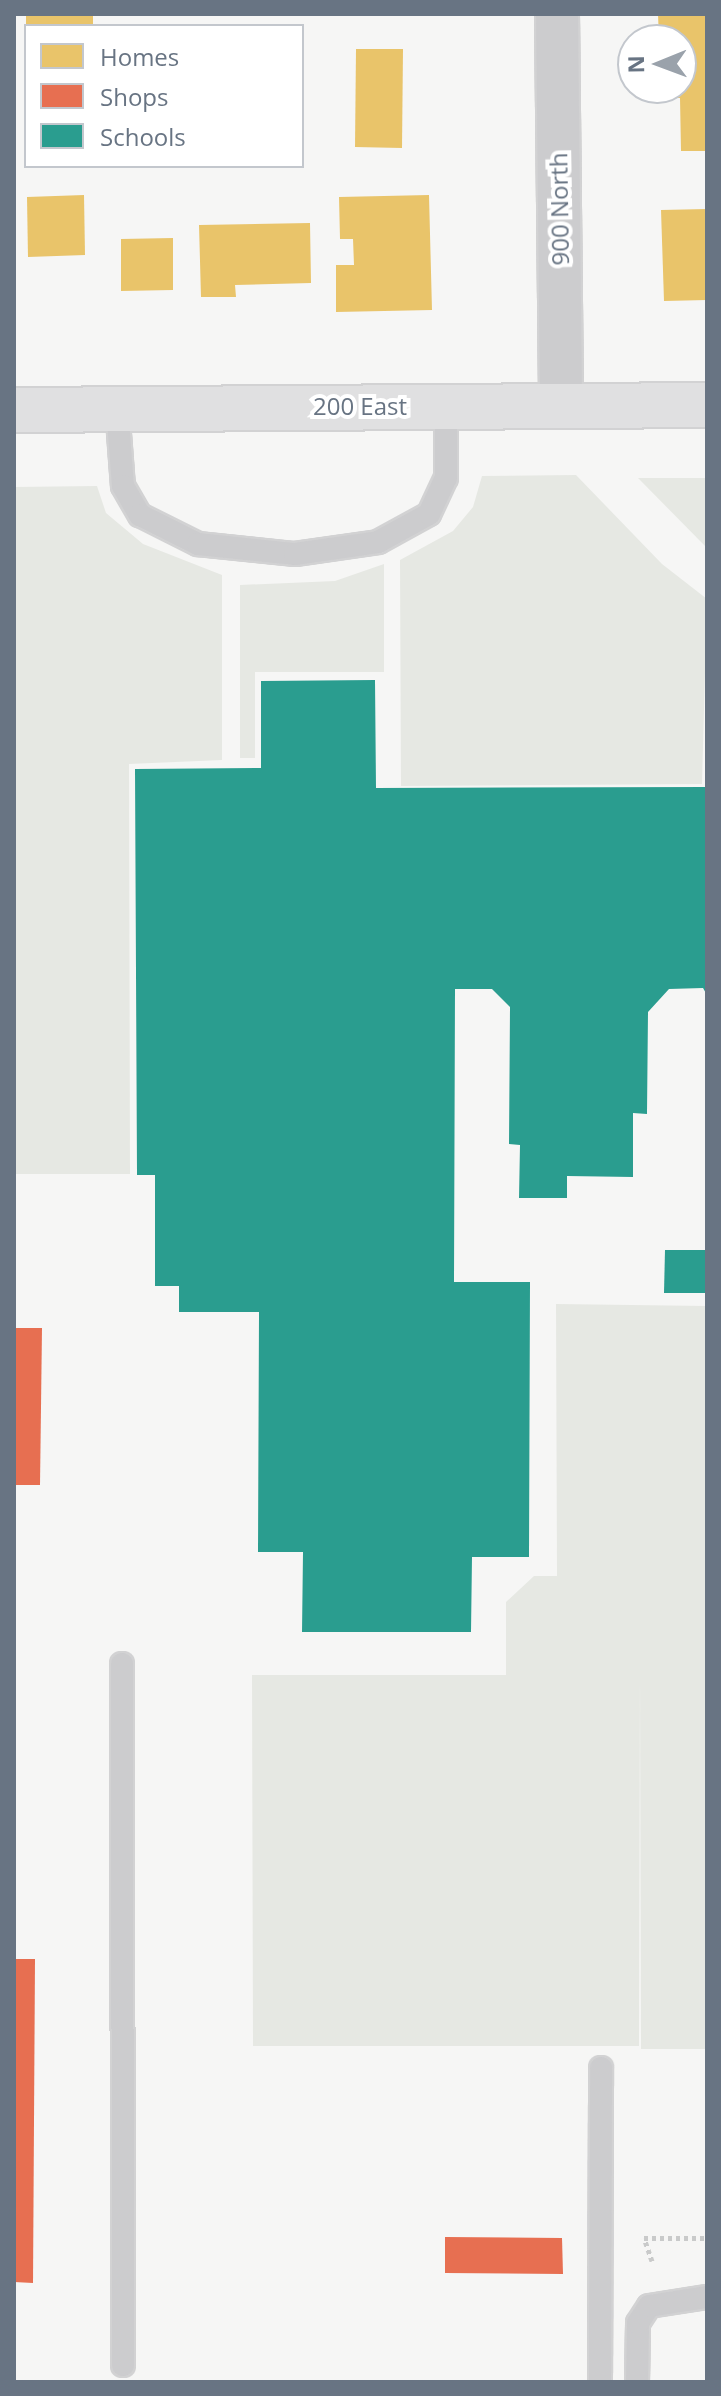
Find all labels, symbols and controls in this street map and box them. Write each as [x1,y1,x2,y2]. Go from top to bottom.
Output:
legend [24,24,304,168]
north arrow [617,24,697,104]
text: Homes [100,40,179,73]
text: N [620,55,650,74]
text: Shops [100,80,168,113]
text: Schools [100,120,186,153]
street label: 900 North [544,152,574,266]
street label: 200 East [313,392,407,420]

